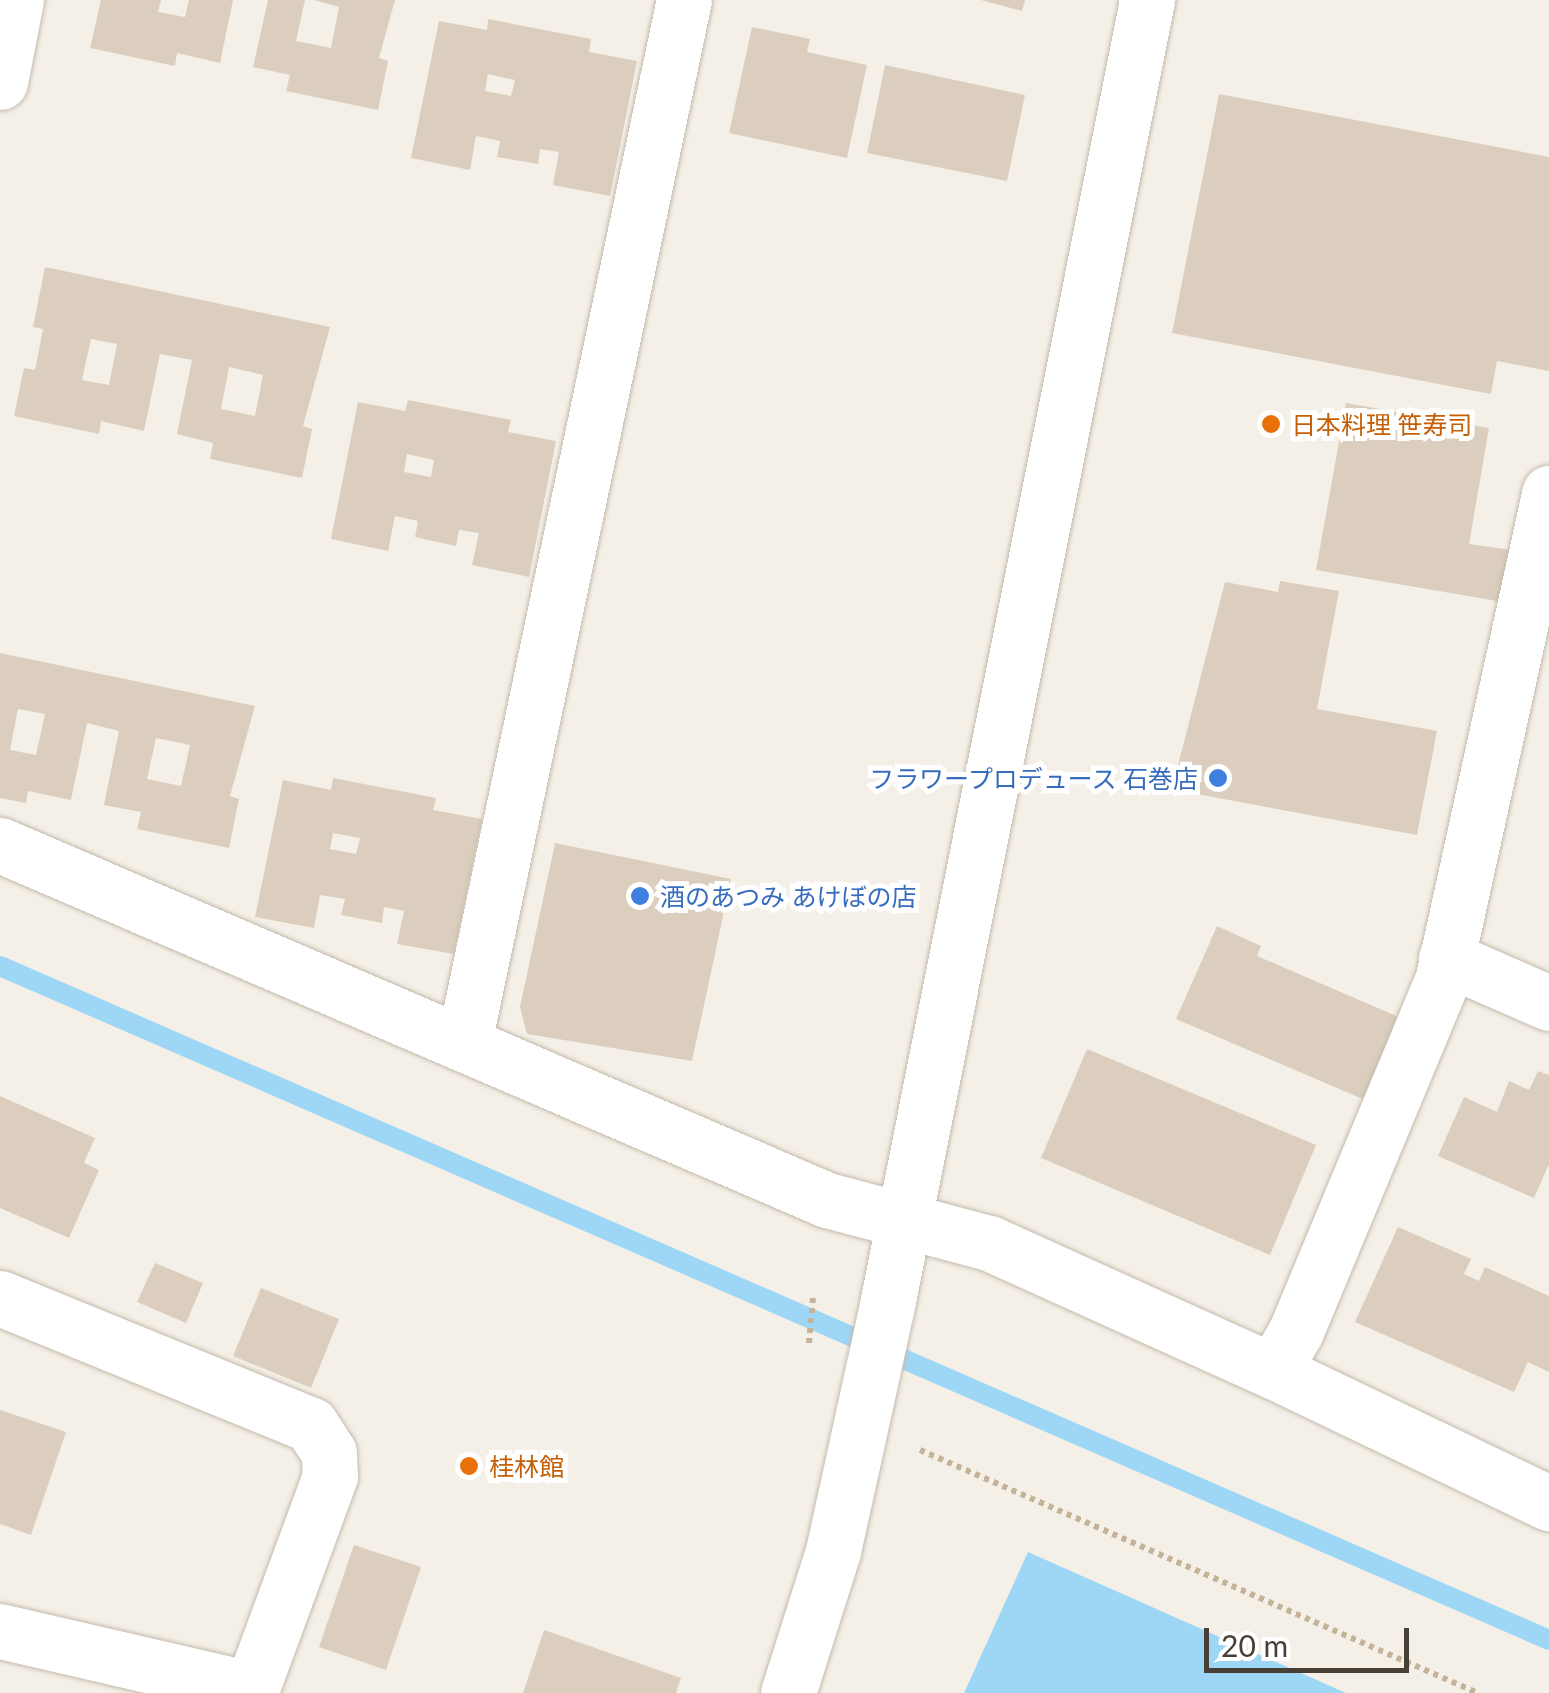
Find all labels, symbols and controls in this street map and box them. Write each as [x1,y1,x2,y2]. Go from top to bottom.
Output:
place label: 日本料理 笹寿司 [1291,409,1472,439]
marker: 日本料理 笹寿司 [1260,413,1282,435]
place label: フラワープロデュース 石巻店 [867,763,1198,793]
marker: フラワープロデュース 石巻店 [1207,767,1229,789]
place label: 酒のあつみ あけぼの店 [660,881,916,911]
marker: 酒のあつみ あけぼの店 [629,885,651,907]
place label: 桂林館 [489,1451,564,1481]
marker: 桂林館 [458,1455,480,1477]
scale bar [1209,1608,1414,1670]
text: 20 m [1221,1627,1288,1663]

